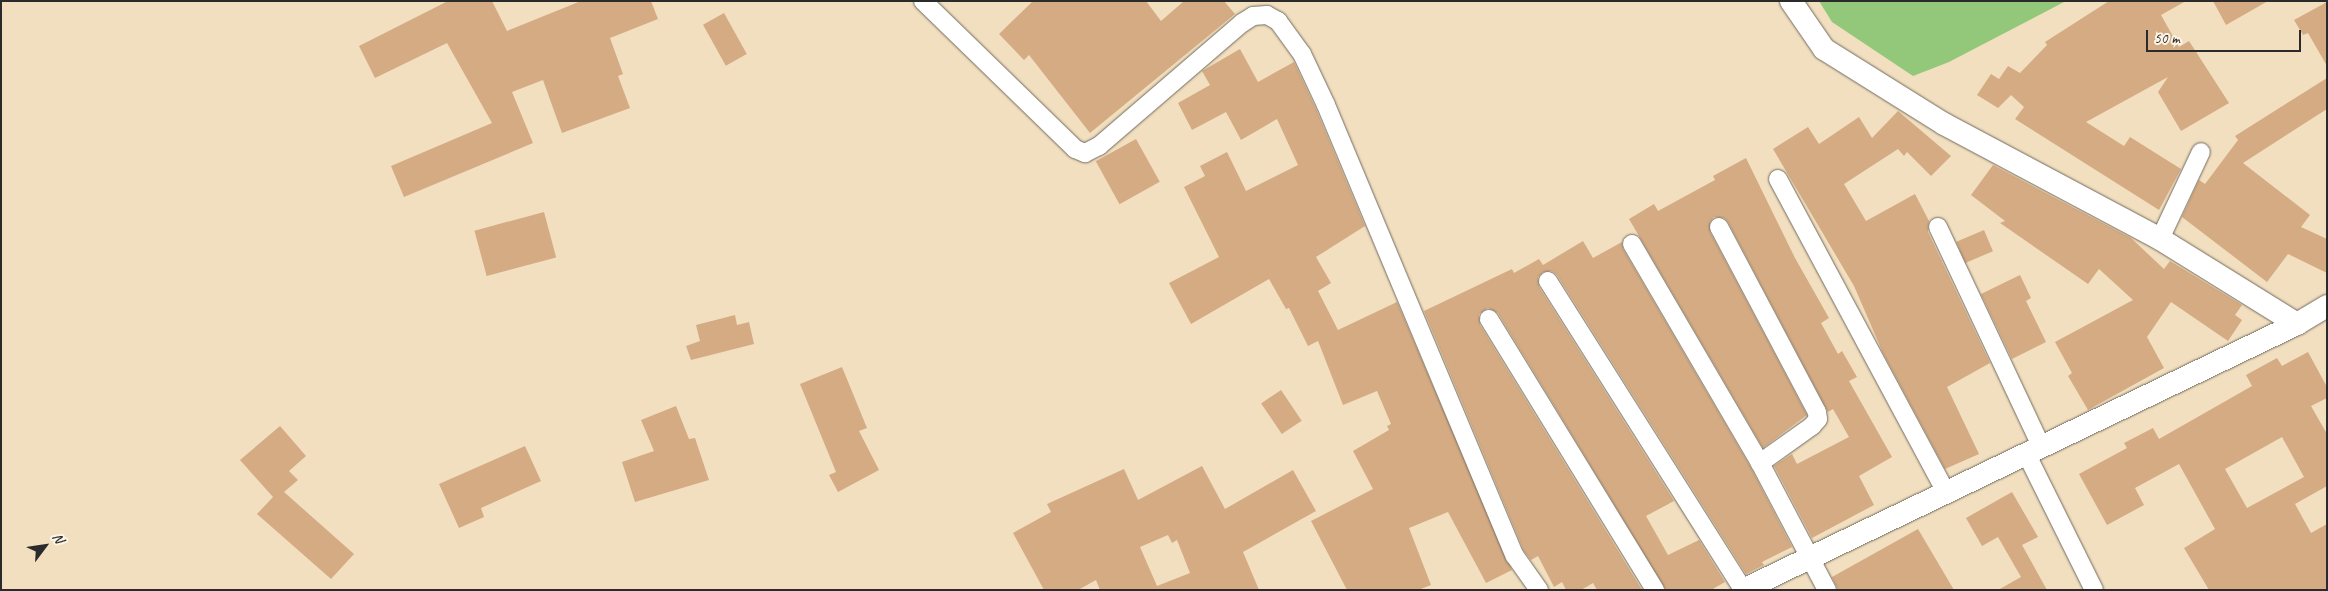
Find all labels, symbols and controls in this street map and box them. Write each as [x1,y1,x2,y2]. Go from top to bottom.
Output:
scale bar [2148,20,2303,52]
text: 50 m [2154,29,2180,48]
north arrow [20,521,70,571]
text: N [49,530,68,546]

